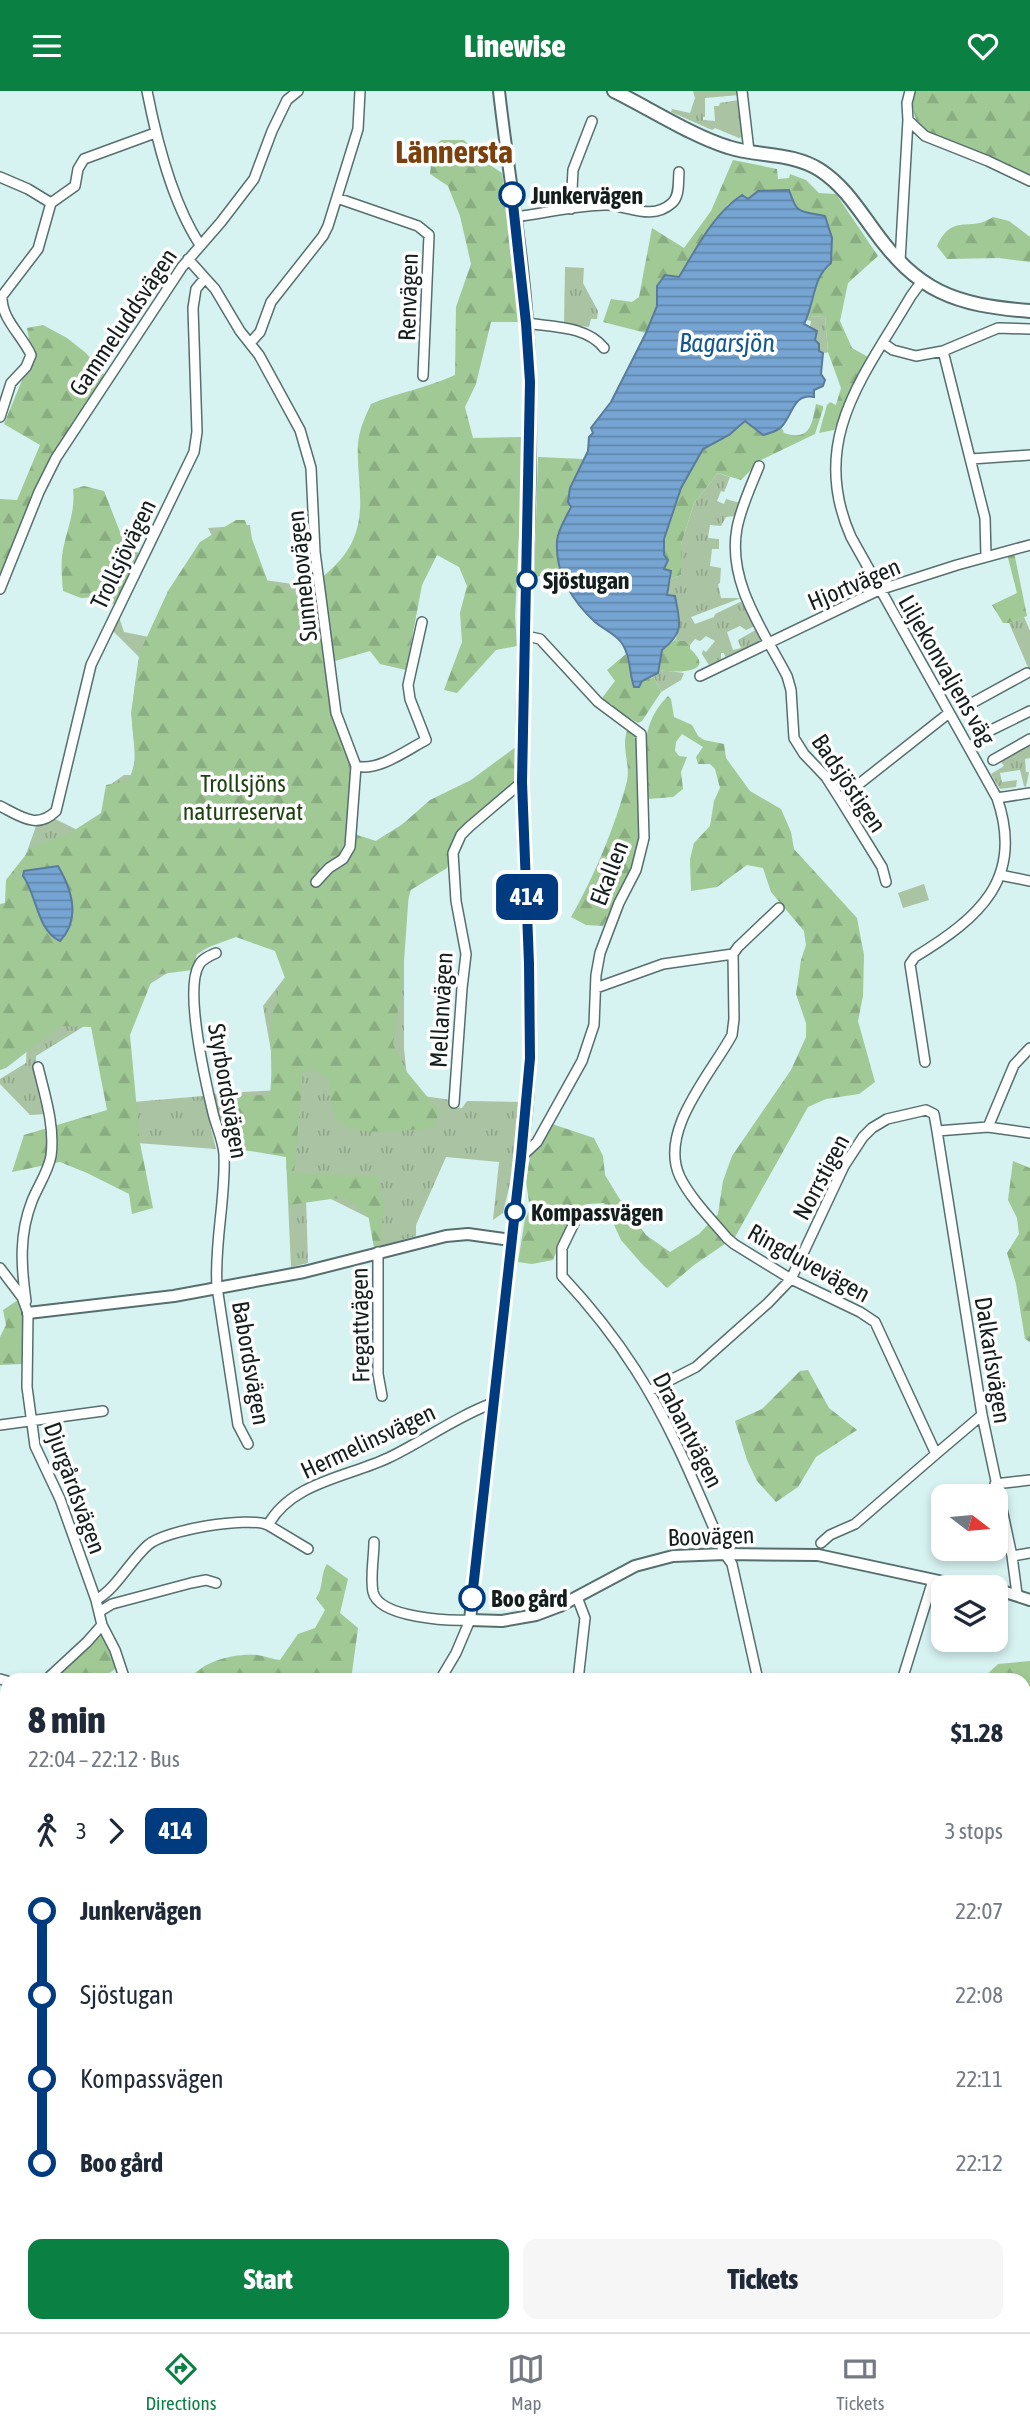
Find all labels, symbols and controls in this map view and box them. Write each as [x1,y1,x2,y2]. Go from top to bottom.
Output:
icon: menu [28,27,66,65]
text: Linewise [464,27,566,64]
icon: heart [964,27,1002,65]
district label: Lännersta [395,133,513,170]
marker: Junkervägen [499,182,525,208]
place label: Junkervägen [530,182,643,209]
street label: Gammeluddsvägen [64,243,182,401]
street label: Renvägen [393,253,423,341]
water label: Bagarsjön [679,328,775,358]
street label: Trollsjövägen [85,495,161,613]
street label: Sunnebovägen [282,509,322,643]
street label: Hjortvägen [804,552,904,616]
place label: Sjöstugan [543,567,630,594]
marker: Sjöstugan [517,570,537,590]
street label: Liljekonvaljens väg [893,590,1001,750]
street label: Badsjöstigen [806,729,892,837]
park label: Trollsjöns naturreservat [183,770,303,825]
street label: Ekallen [584,837,634,909]
line badge: 414 [487,874,567,920]
text: 414 [510,883,544,910]
street label: Mellanvägen [424,952,458,1068]
street label: Styrbordsvägen [203,1021,253,1161]
street label: Norrstigen [787,1130,855,1224]
place label: Kompassvägen [531,1199,664,1226]
marker: Kompassvägen [505,1202,525,1222]
street label: Ringduvevägen [743,1218,875,1308]
street label: Fregattvägen [345,1267,375,1383]
street label: Dalkarlsvägen [970,1295,1016,1425]
street label: Babordsvägen [227,1299,275,1427]
street label: Drabantvägen [647,1368,729,1492]
street label: Hermelinsvägen [296,1398,440,1484]
street label: Djurgårdsvägen [39,1419,111,1557]
north arrow [931,1484,1008,1561]
map controls [931,1484,1008,1652]
street label: Boovägen [667,1521,755,1551]
button: layers [931,1575,1008,1652]
marker: Boo gård [459,1585,485,1611]
place label: Boo gård [491,1585,568,1612]
text: 8 min [28,1698,106,1741]
text: $1.28 [951,1718,1003,1748]
text: 22:04 – 22:12 · Bus [28,1746,180,1772]
icon: walk [28,1812,66,1850]
icon: forward [97,1812,135,1850]
text: 414 [159,1817,193,1844]
text: 3 [76,1818,87,1844]
text: 3 stops [945,1818,1003,1844]
text: Junkervägen [80,1896,202,1926]
text: 22:07 [955,1898,1003,1924]
text: Sjöstugan [80,1980,174,2010]
text: 22:08 [955,1982,1003,2008]
text: Kompassvägen [80,2064,224,2094]
text: 22:11 [956,2066,1003,2092]
text: Boo gård [80,2148,163,2178]
text: 22:12 [956,2150,1003,2176]
button: Start [28,2239,509,2319]
button: Tickets [523,2239,1003,2319]
tab: Directions [145,2350,216,2414]
tab: Map [507,2350,545,2414]
tab: Tickets [836,2350,884,2414]

